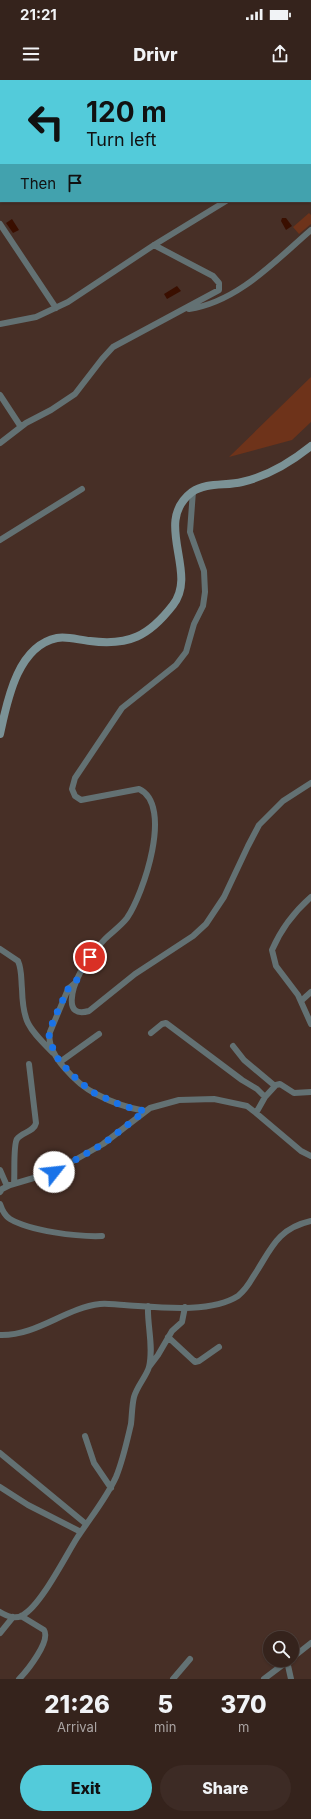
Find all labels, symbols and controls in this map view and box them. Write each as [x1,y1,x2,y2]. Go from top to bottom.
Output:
text: 21:21 [20,5,57,24]
icon: menu [20,43,42,65]
icon: share [269,43,291,65]
text: Drivr [133,44,178,65]
text: 120 m [86,95,167,129]
icon: left [20,96,72,148]
text: Turn left [86,129,156,150]
icon: arrive [64,172,86,194]
text: Then [20,174,56,193]
pin [73,940,107,974]
icon: arrive [79,946,101,968]
position arrow [33,1151,75,1193]
map controls [263,1631,299,1667]
button: search [263,1631,299,1667]
text: 21:26 [44,1690,110,1719]
text: 5 [157,1690,173,1719]
text: 370 [221,1690,267,1719]
text: Arrival [57,1719,97,1735]
text: min [154,1719,176,1735]
text: m [238,1719,249,1735]
button: Exit [20,1765,152,1811]
button: Share [160,1765,291,1811]

